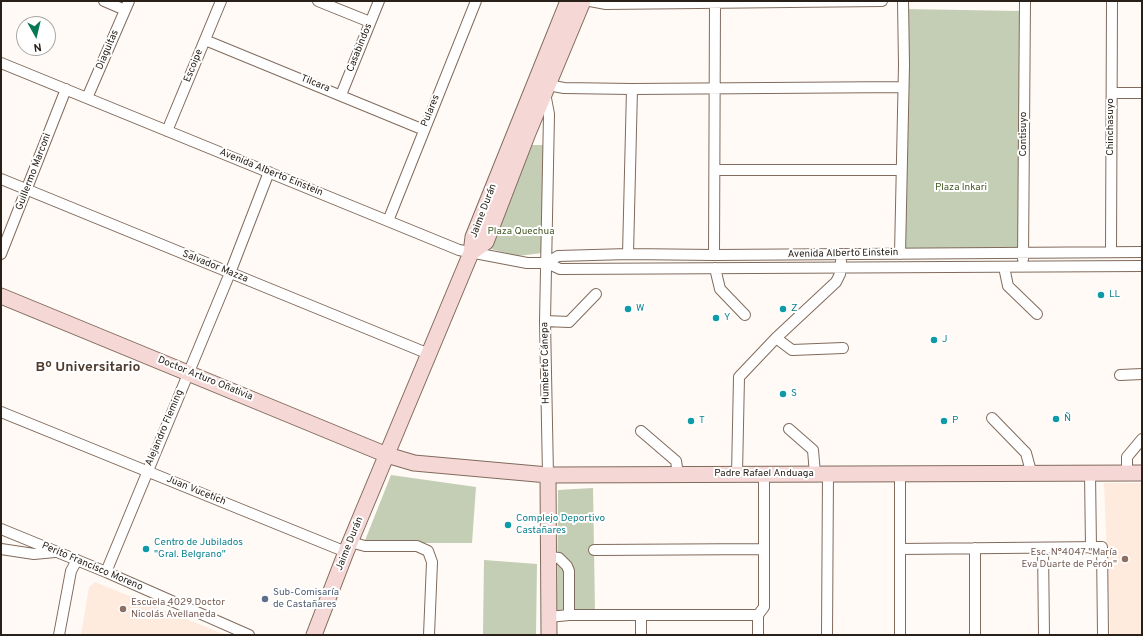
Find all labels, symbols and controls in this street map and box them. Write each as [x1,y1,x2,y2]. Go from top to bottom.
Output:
north arrow [16,16,56,56]
street label: Casabindos [345,22,375,74]
street label: Diaguitas [94,28,122,72]
text: N [33,39,42,54]
street label: Escoipe [182,48,206,84]
street label: Tilcara [299,73,331,95]
street label: Pulares [419,93,443,129]
street label: Chinchasuyo [1105,98,1117,156]
street label: Contisuyo [1018,112,1030,156]
street label: Guillermo Marconi [14,132,54,212]
street label: Avenida Alberto Einstein [218,147,324,199]
street label: Jaime Durán [468,182,500,240]
park label: Plaza Inkari [935,182,987,194]
park label: Plaza Quechua [488,226,554,238]
street label: Avenida Alberto Einstein [788,247,898,261]
street label: Salvador Mazza [180,248,250,286]
place label: LL [1109,289,1120,301]
marker: LL [1096,290,1106,300]
place label: W [636,303,644,315]
place label: Z [791,303,797,315]
marker: W [623,304,633,314]
marker: Z [778,304,788,314]
place label: Y [724,312,730,324]
marker: Y [711,313,721,323]
street label: Humberto Cánepa [539,322,553,404]
place label: J [942,334,947,346]
marker: J [929,335,939,345]
street label: Doctor Arturo Oñativia [156,354,254,404]
district label: Bº Universitario [36,360,140,376]
street label: Alejandro Fleming [143,388,187,468]
place label: S [791,388,797,400]
marker: S [778,389,788,399]
place label: Ñ [1064,413,1071,425]
marker: Ñ [1051,414,1061,424]
place label: T [699,415,705,427]
place label: P [952,415,958,427]
marker: T [686,416,696,426]
marker: P [939,416,949,426]
street label: Padre Rafael Anduaga [714,468,814,480]
street label: Juan Vucetich [165,474,227,508]
place label: Complejo Deportivo Castañares [516,513,605,536]
street label: Jaime Durán [334,515,366,573]
marker: Complejo Deportivo Castañares [503,520,513,530]
place label: Centro de Jubilados "Gral. Belgrano" [154,537,243,560]
street label: Perito Francisco Moreno [40,540,144,594]
marker: Centro de Jubilados "Gral. Belgrano" [141,544,151,554]
place label: Esc. N°4047 "María Eva Duarte de Perón" [1022,547,1117,570]
marker: Esc. N°4047 "María Eva Duarte de Perón" [1120,554,1130,564]
place label: Sub-Comisaría de Castañares [273,587,339,610]
marker: Sub-Comisaría de Castañares [260,594,270,604]
place label: Escuela 4029 Doctor Nicolás Avellaneda [131,597,225,620]
marker: Escuela 4029 Doctor Nicolás Avellaneda [118,604,128,614]

